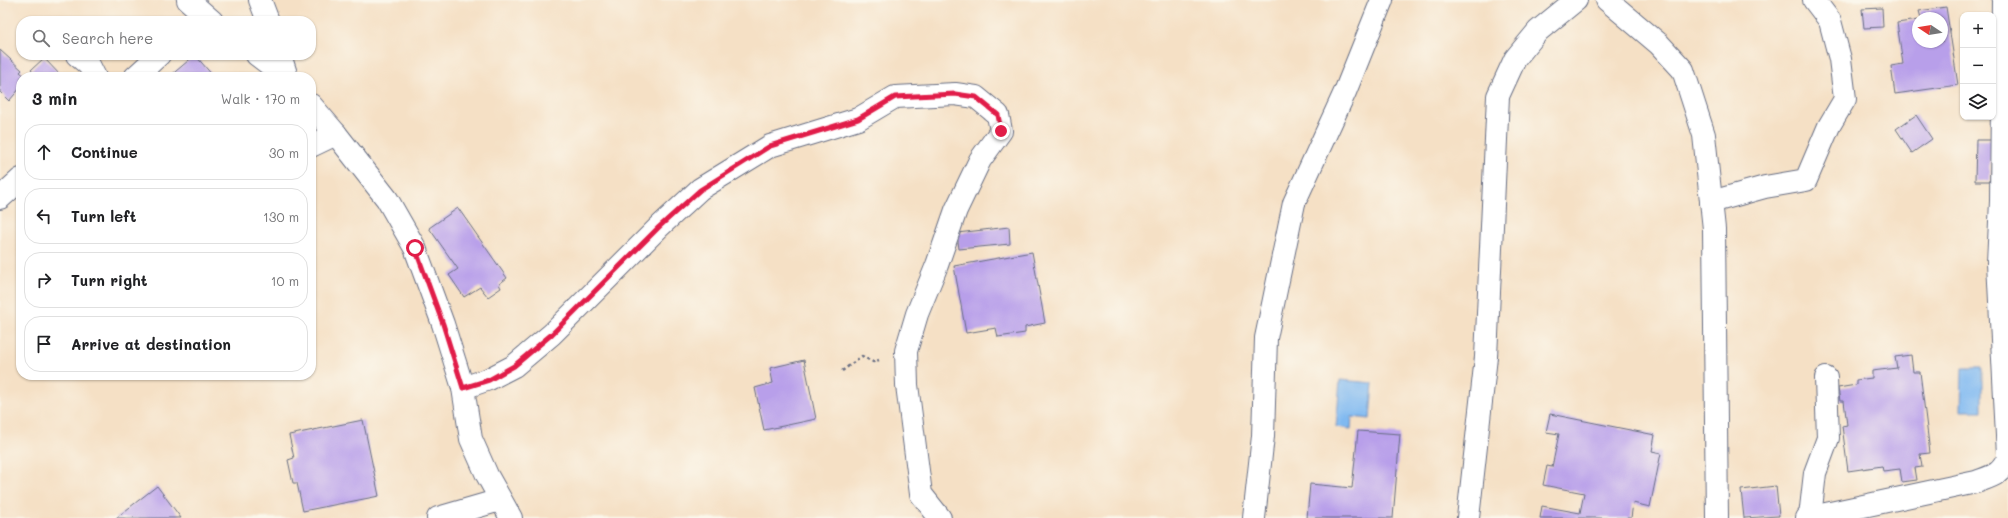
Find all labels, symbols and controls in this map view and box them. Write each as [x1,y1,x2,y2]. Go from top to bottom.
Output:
north arrow [1912,12,1948,48]
map controls [1960,12,1996,120]
button: + [1960,12,1996,48]
search box [16,16,316,60]
icon: search [30,27,52,49]
text: Search here [62,28,153,48]
button: − [1960,48,1996,84]
button: layers [1960,84,1996,120]
text: 3 min [32,87,77,109]
text: Walk · 170 m [221,90,300,107]
route end [992,122,1010,140]
icon: ahead [33,141,55,163]
text: Continue [71,142,138,162]
text: 30 m [269,144,299,161]
icon: left [33,205,55,227]
text: Turn left [71,206,136,226]
text: 130 m [263,208,299,225]
route start [406,239,424,257]
icon: right [33,269,55,291]
text: Turn right [71,270,148,290]
text: 10 m [271,272,299,289]
icon: arrive [33,333,55,355]
text: Arrive at destination [71,334,231,354]

